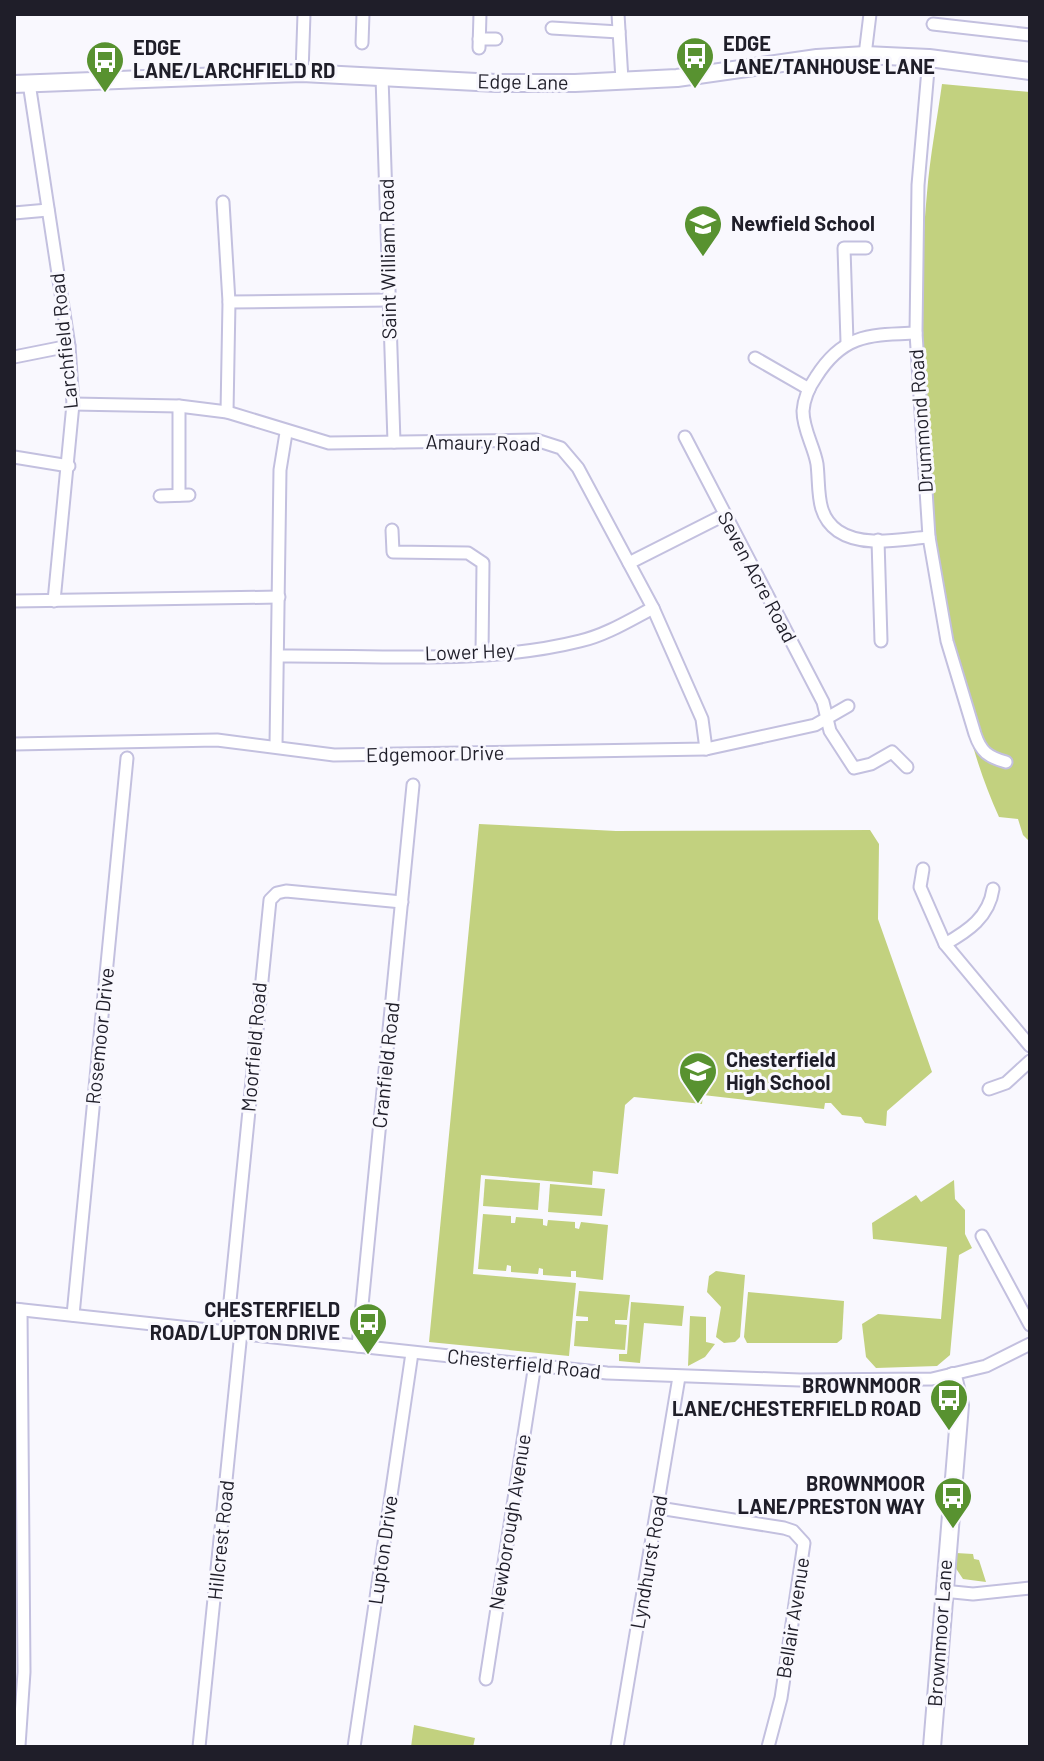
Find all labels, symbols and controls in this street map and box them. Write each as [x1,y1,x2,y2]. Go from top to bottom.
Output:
place label: EDGE LANE/TANHOUSE LANE [723,31,935,78]
place label: EDGE LANE/LARCHFIELD RD [133,35,335,82]
bus stop icon: EDGE LANE/TANHOUSE LANE [674,35,716,90]
bus stop icon: EDGE LANE/LARCHFIELD RD [84,39,126,94]
street label: Edge Lane [477,68,569,94]
street label: Saint William Road [374,178,400,340]
school or university icon: Newfield School [682,203,724,258]
place label: Newfield School [731,211,875,235]
street label: Larchfield Road [44,272,82,410]
street label: Drummond Road [903,348,937,494]
street label: Amaury Road [425,429,541,455]
street label: Seven Acre Road [713,507,803,646]
street label: Lower Hey [424,637,516,665]
street label: Edgemoor Drive [366,740,504,766]
street label: Rosemoor Drive [80,966,118,1105]
street label: Moorfield Road [235,981,271,1113]
street label: Cranfield Road [366,1000,404,1129]
place label: Chesterfield High School [726,1047,836,1094]
school or university icon: Chesterfield High School [677,1050,719,1105]
place label: CHESTERFIELD ROAD/LUPTON DRIVE [150,1297,340,1344]
bus stop icon: CHESTERFIELD ROAD/LUPTON DRIVE [347,1301,389,1356]
street label: Chesterfield Road [446,1343,602,1383]
place label: BROWNMOOR LANE/CHESTERFIELD ROAD [672,1373,921,1420]
bus stop icon: BROWNMOOR LANE/CHESTERFIELD ROAD [928,1377,970,1432]
street label: Newborough Avenue [483,1432,535,1612]
place label: BROWNMOOR LANE/PRESTON WAY [737,1471,925,1518]
bus stop icon: BROWNMOOR LANE/PRESTON WAY [932,1475,974,1530]
street label: Hillcrest Road [202,1479,238,1601]
street label: Lyndhurst Road [624,1493,672,1631]
street label: Lupton Drive [362,1494,402,1606]
street label: Bellair Avenue [771,1555,813,1680]
street label: Brownmoor Lane [922,1558,956,1707]

